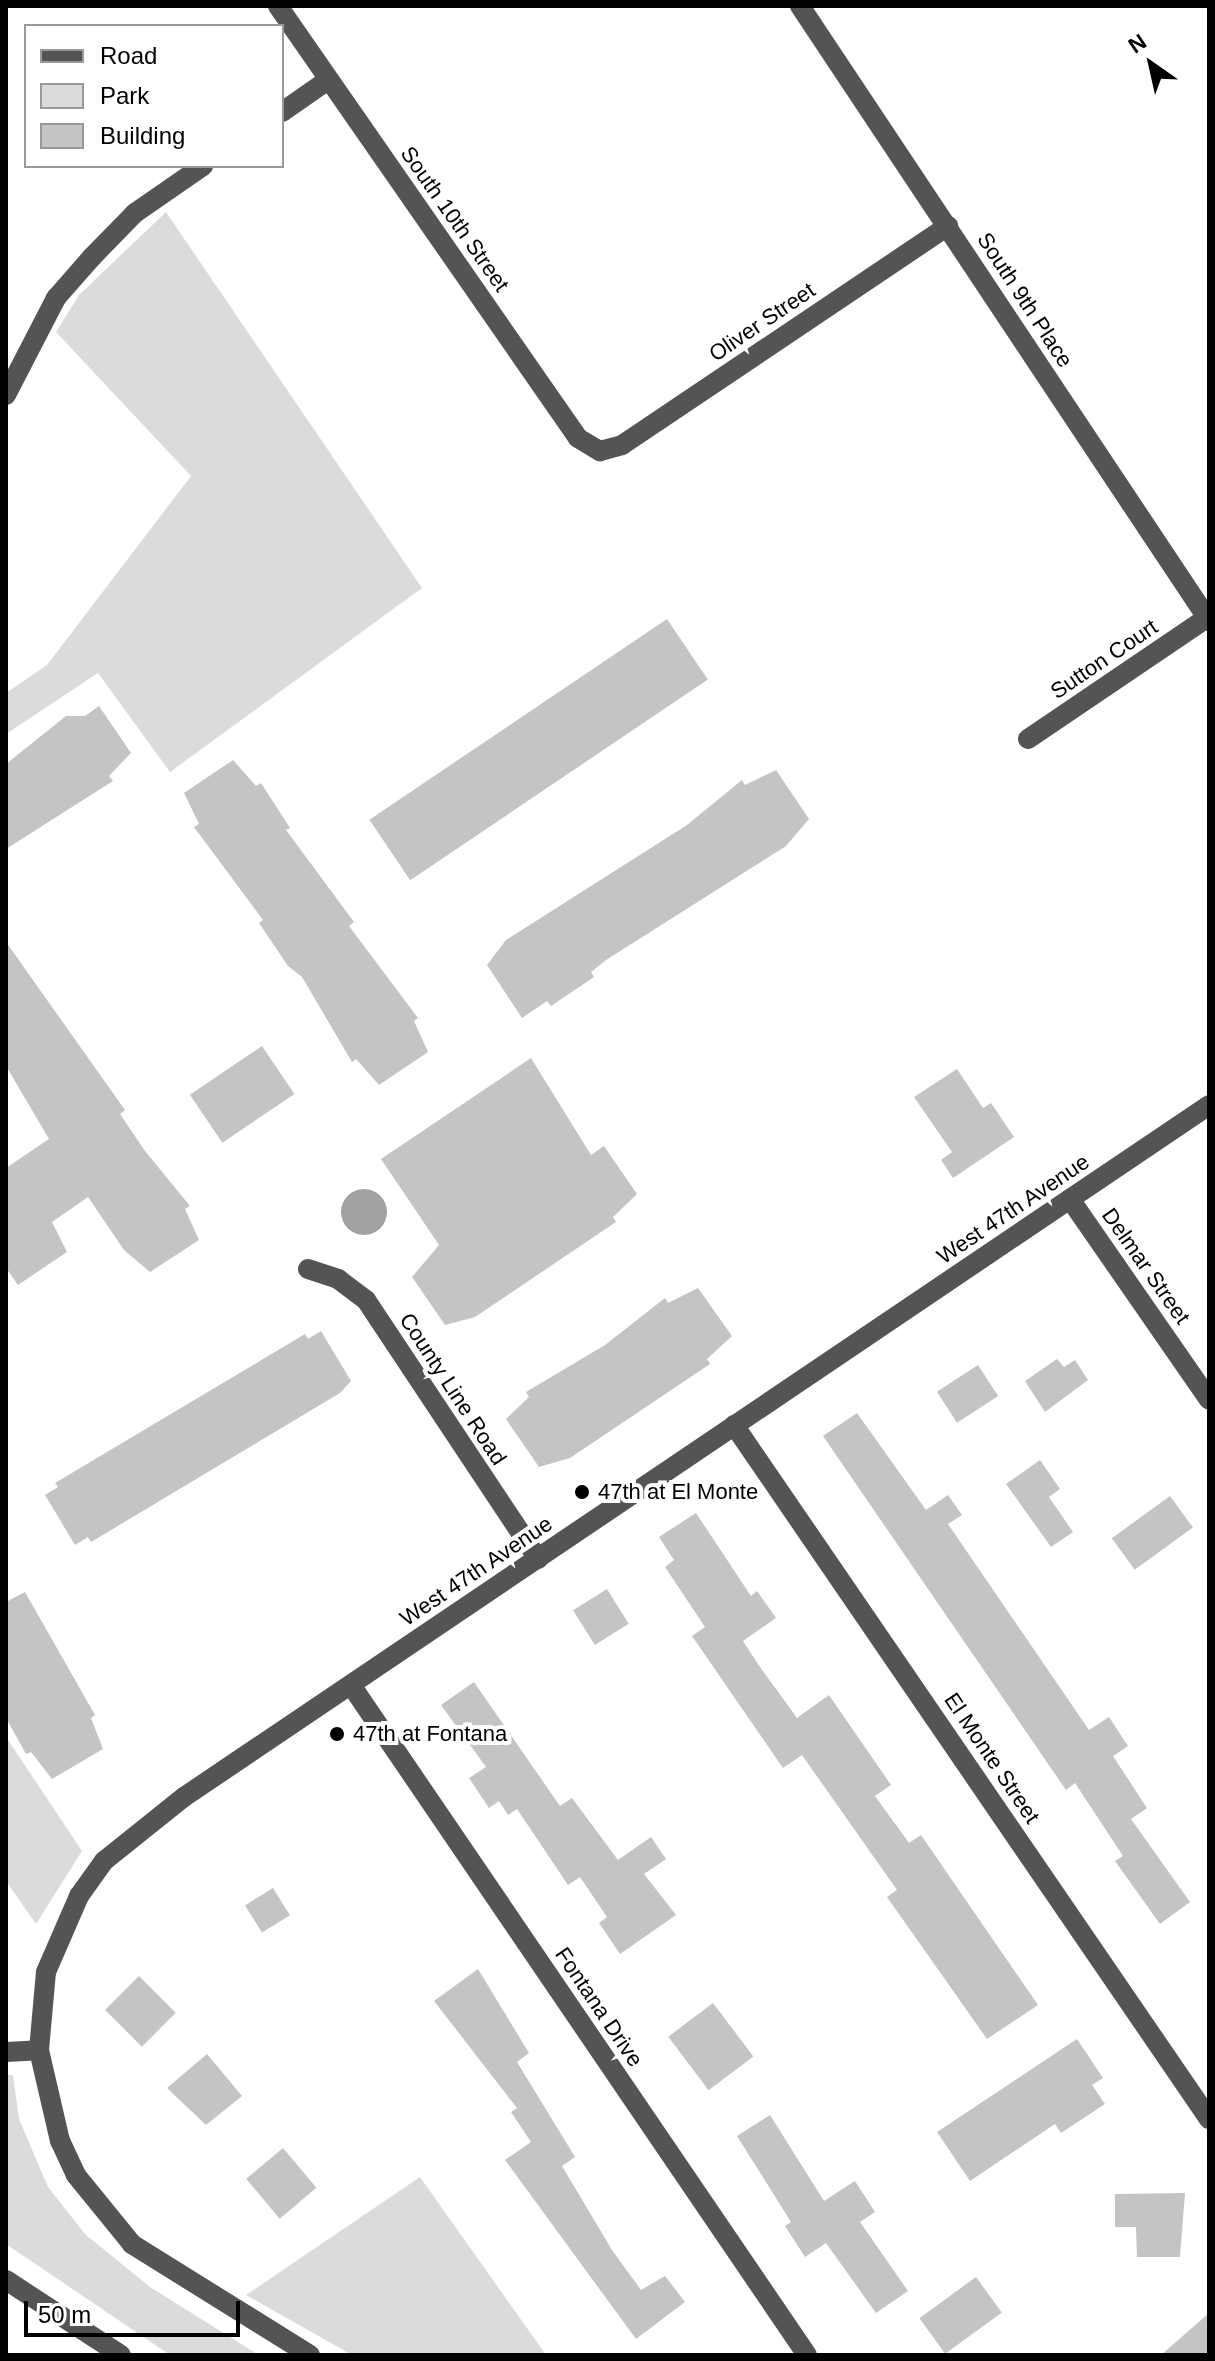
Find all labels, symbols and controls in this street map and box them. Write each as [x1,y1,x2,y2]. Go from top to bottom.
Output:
legend [24,24,284,168]
north arrow [1111,24,1191,104]
text: N [1124,29,1151,58]
text: Road [100,42,157,69]
text: Park [100,82,149,109]
text: Building [100,122,185,149]
street label: South 10th Street [395,141,515,297]
street label: South 9th Place [972,228,1078,372]
street label: Oliver Street [704,277,820,367]
street label: Sutton Court [1045,614,1163,704]
street label: West 47th Avenue [931,1148,1095,1270]
street label: Delmar Street [1096,1203,1196,1329]
street label: County Line Road [394,1308,512,1470]
place label: 47th at El Monte [598,1479,758,1505]
marker: 47th at El Monte [573,1483,591,1501]
street label: West 47th Avenue [394,1510,558,1632]
street label: El Monte Street [939,1688,1045,1828]
place label: 47th at Fontana [353,1721,507,1747]
marker: 47th at Fontana [328,1725,346,1743]
street label: Fontana Drive [549,1942,649,2072]
scale bar [28,2285,244,2335]
text: 50 m [38,2301,91,2328]

